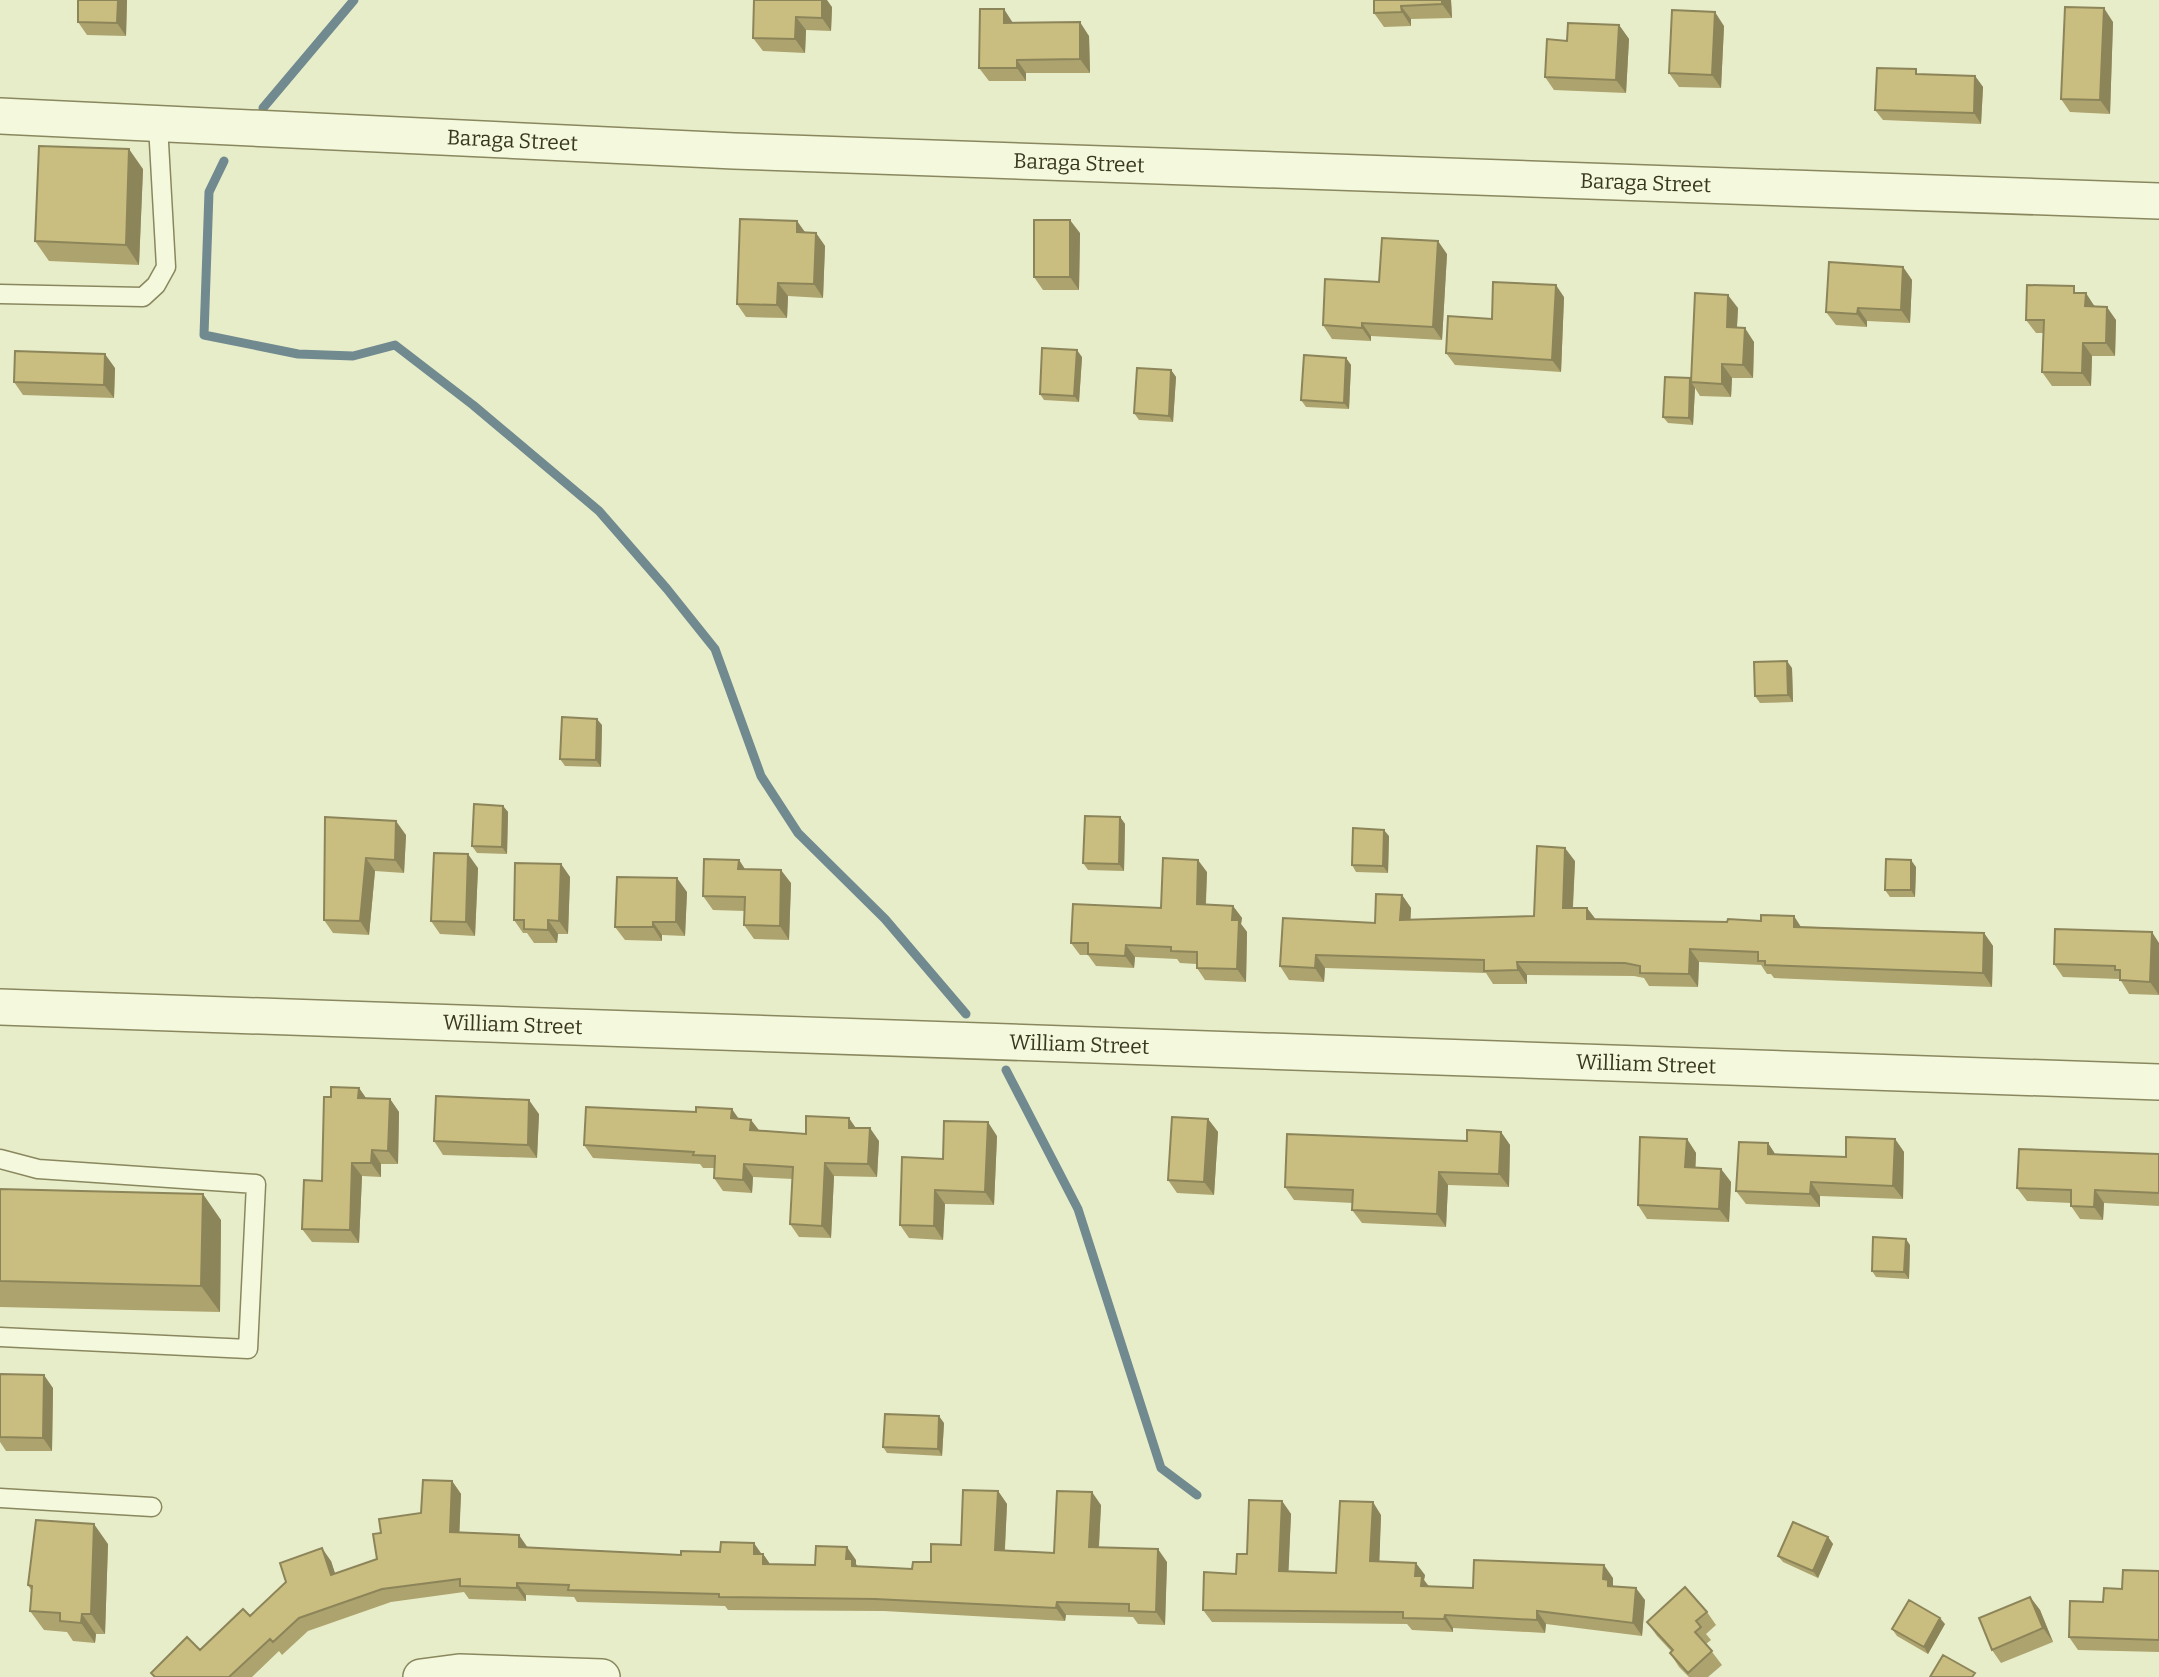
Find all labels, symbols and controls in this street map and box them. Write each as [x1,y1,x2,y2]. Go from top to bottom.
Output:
street label: Baraga Street [446,124,579,157]
street label: Baraga Street [1013,148,1145,178]
street label: Baraga Street [1580,168,1712,198]
street label: William Street [442,1009,584,1040]
street label: William Street [1009,1029,1150,1060]
street label: William Street [1576,1049,1717,1080]

